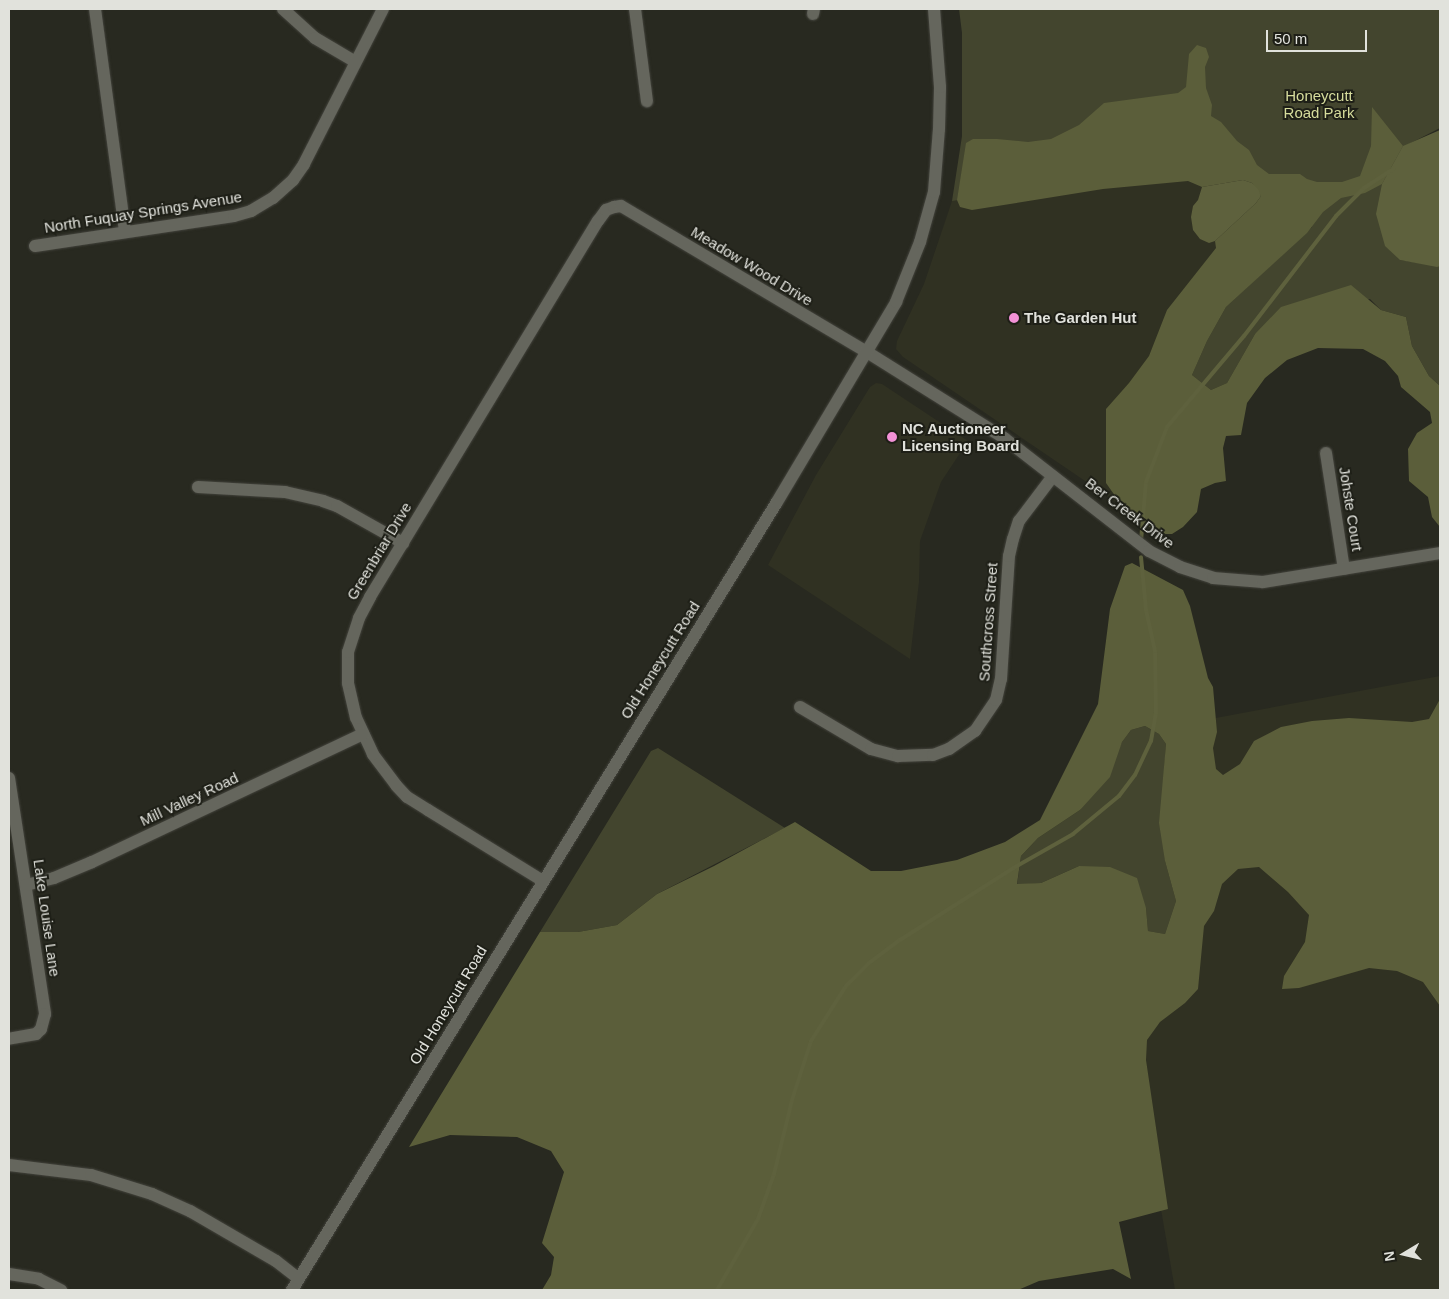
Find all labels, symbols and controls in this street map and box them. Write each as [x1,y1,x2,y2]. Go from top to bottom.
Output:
scale bar [1269,20,1370,52]
text: 50 m [1274,30,1307,47]
park label: Honeycutt Road Park [1284,86,1354,121]
street label: North Fuquay Springs Avenue [42,187,244,237]
street label: Meadow Wood Drive [688,223,816,309]
place label: The Garden Hut [1024,309,1137,327]
marker: The Garden Hut [1008,312,1020,324]
place label: NC Auctioneer Licensing Board [902,419,1020,454]
marker: NC Auctioneer Licensing Board [886,431,898,443]
street label: Johste Court [1335,466,1367,552]
street label: Ber Creek Drive [1082,474,1178,552]
street label: Greenbriar Drive [343,499,415,603]
street label: Southcross Street [975,562,1001,682]
street label: Old Honeycutt Road [617,598,703,722]
street label: Mill Valley Road [137,768,241,830]
street label: Lake Louise Lane [30,858,64,978]
street label: Old Honeycutt Road [406,942,490,1068]
north arrow [1379,1229,1429,1279]
text: N [1380,1250,1398,1263]

